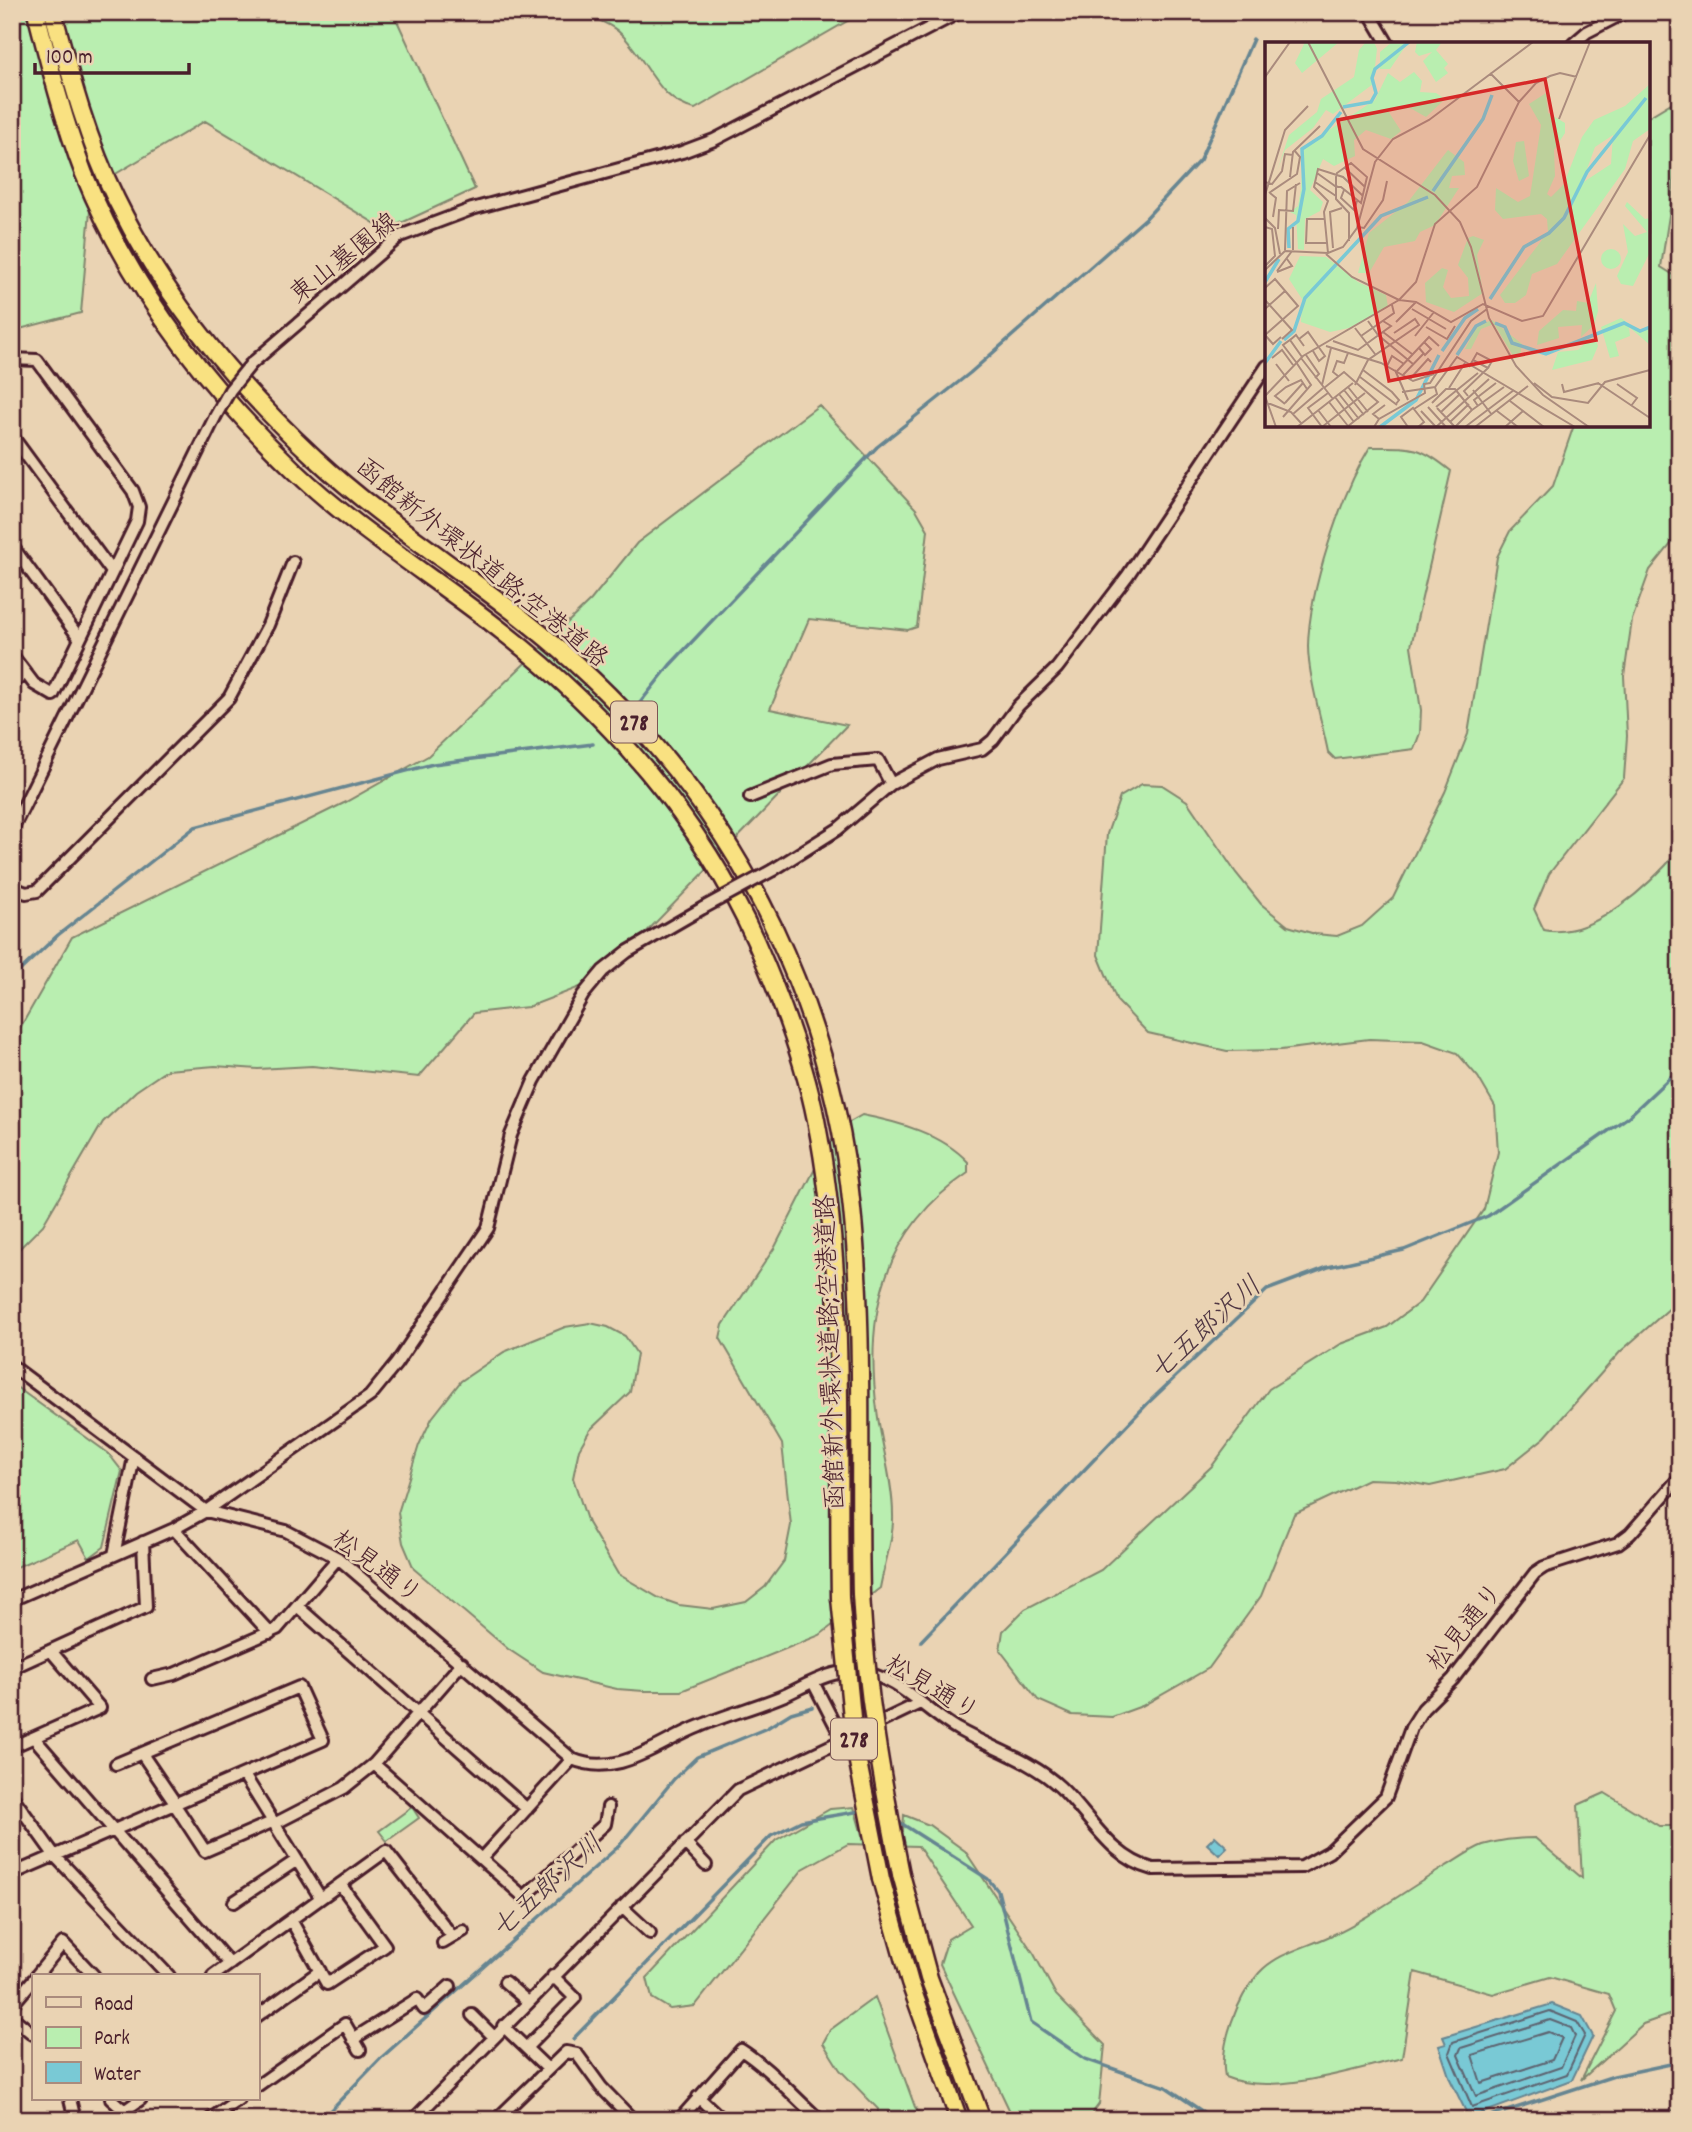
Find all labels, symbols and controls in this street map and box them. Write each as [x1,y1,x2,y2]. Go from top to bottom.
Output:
scale bar [35,32,189,76]
inset map [1265,42,1650,427]
text: 100 m [46,44,93,74]
street label: 東山墓園線 [283,205,408,314]
street label: 函館新外環状道路;空港道路 [346,451,615,679]
road number: 278 [611,702,657,742]
street label: 函館新外環状道路;空港道路 [808,1193,857,1510]
water label: 七五郎沢川 [1142,1269,1273,1392]
street label: 松見通り [323,1523,429,1615]
street label: 松見通り [1420,1576,1514,1680]
street label: 松見通り [877,1647,985,1733]
road number: 278 [831,1718,877,1759]
water label: 七五郎沢川 [484,1827,615,1950]
legend [32,1974,259,2100]
text: Road [94,1991,133,2021]
text: Park [94,2025,130,2055]
text: Water [94,2061,141,2091]

